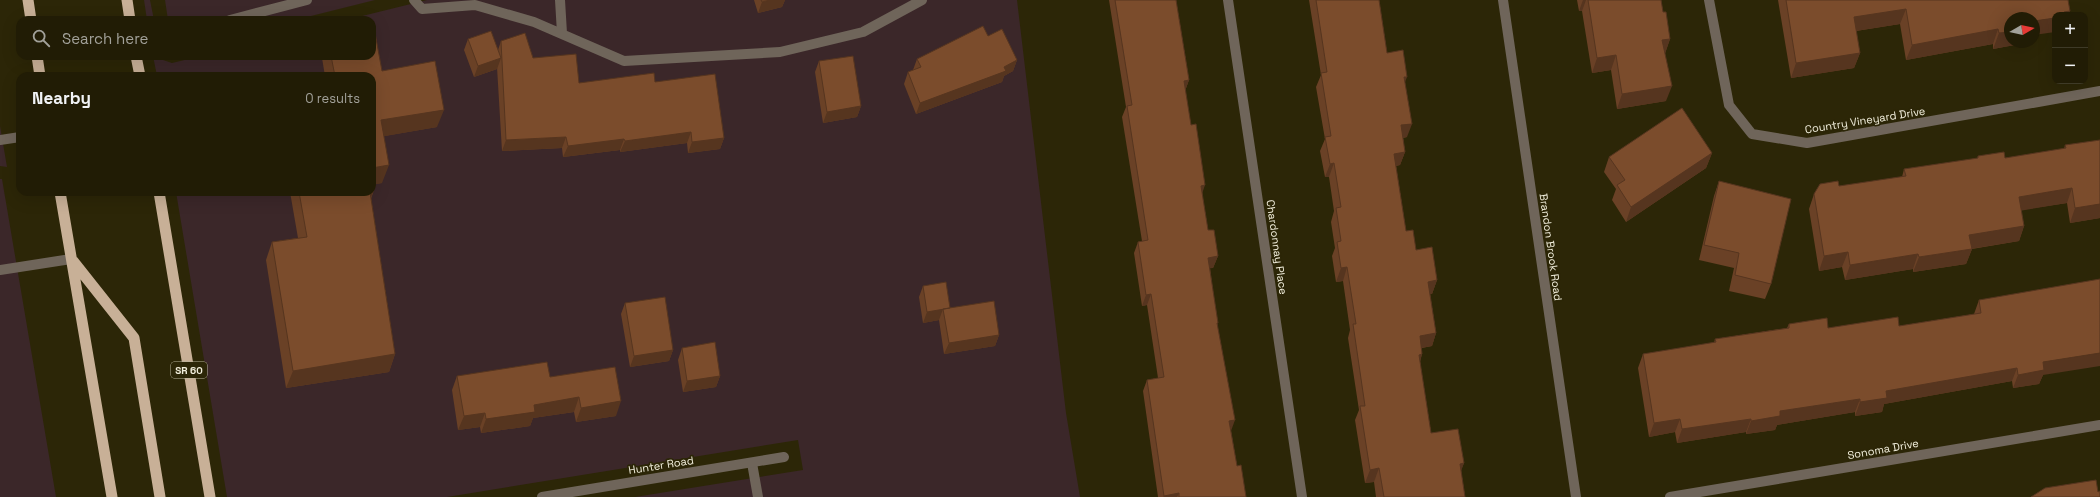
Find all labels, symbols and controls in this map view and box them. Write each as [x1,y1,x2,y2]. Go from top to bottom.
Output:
north arrow [2004,12,2040,48]
map controls [2052,12,2088,84]
button: + [2052,12,2088,48]
search box [16,16,376,60]
icon: search [30,27,52,49]
text: Search here [62,29,148,48]
button: − [2052,48,2088,84]
text: Nearby [32,87,91,109]
text: 0 results [305,90,360,107]
street label: Country Vineyard Drive [1804,104,1926,136]
street label: Brandon Brook Road [1537,192,1565,302]
street label: Chardonnay Place [1263,199,1291,295]
road number: SR 60 [171,362,207,378]
street label: Sonoma Drive [1846,436,1920,462]
street label: Hunter Road [627,453,695,477]

